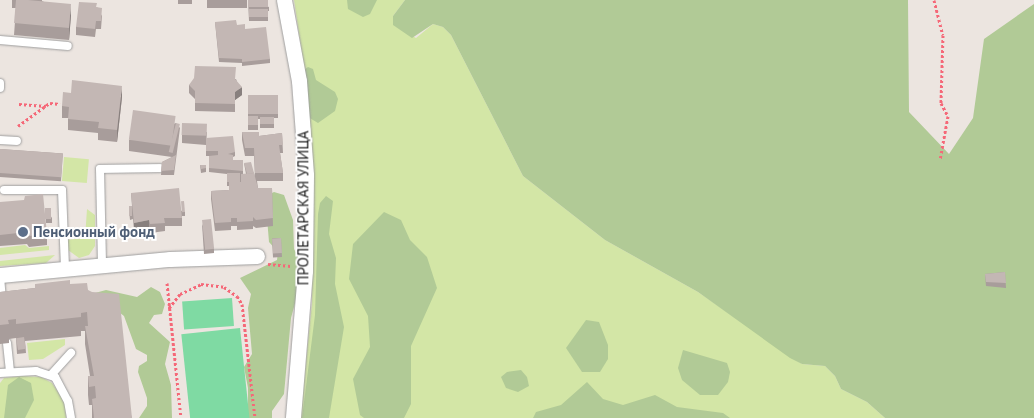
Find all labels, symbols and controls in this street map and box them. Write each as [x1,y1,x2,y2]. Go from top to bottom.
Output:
street label: ПРОЛЕТАРСКАЯ УЛИЦА [294,130,312,286]
place label: Пенсионный фонд [33,223,155,241]
marker: Пенсионный фонд [17,226,29,238]

